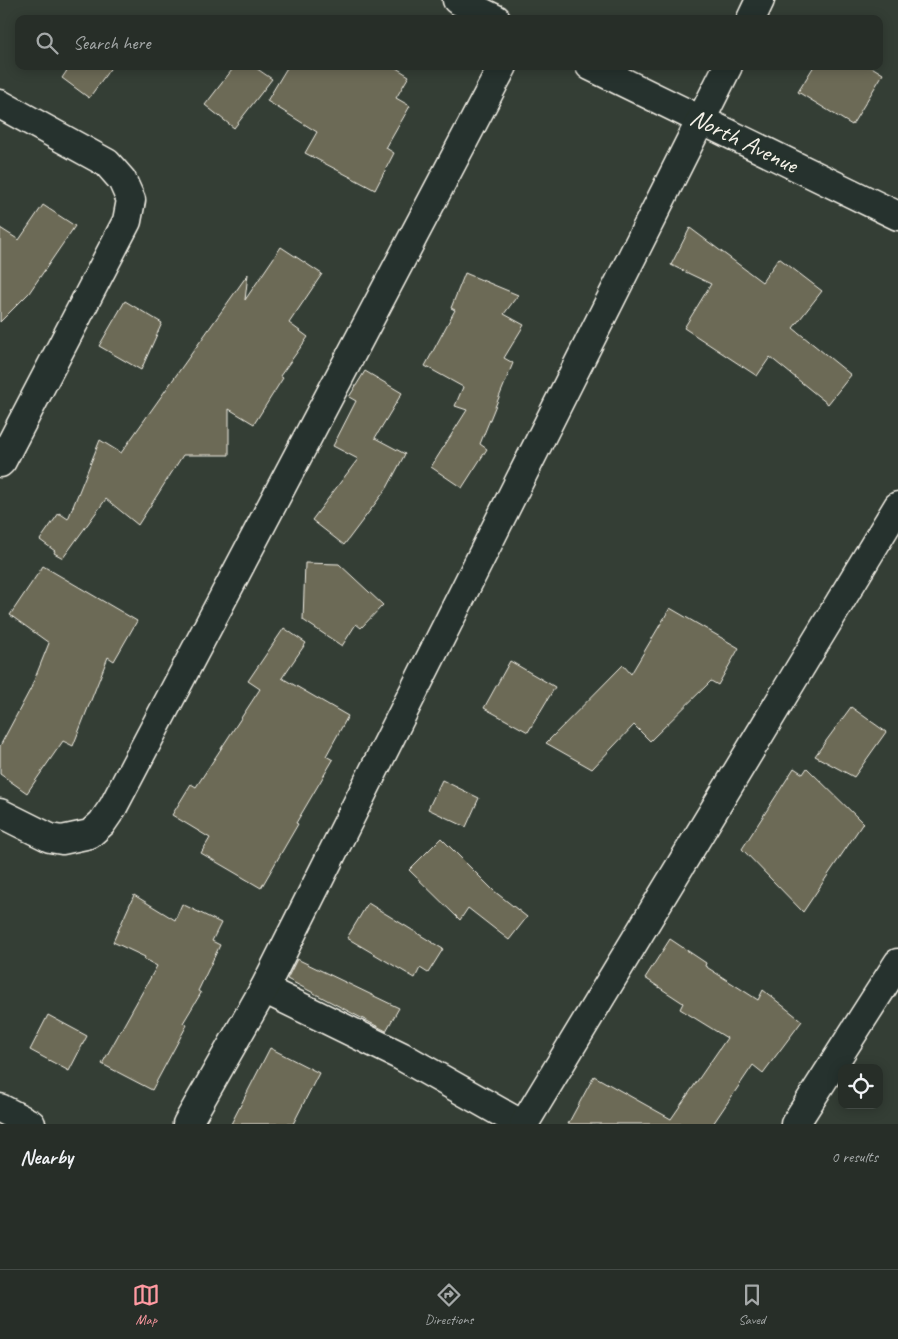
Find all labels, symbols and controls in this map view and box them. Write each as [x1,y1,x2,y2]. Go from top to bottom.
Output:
search box [15,15,883,70]
icon: search [33,29,61,57]
text: Search here [73,31,150,55]
street label: North Avenue [685,101,805,182]
map controls [838,1064,883,1109]
button: locate [838,1064,883,1109]
text: Nearby [20,1144,73,1170]
text: 0 results [831,1147,878,1167]
tab: Map [132,1281,160,1328]
tab: Directions [425,1281,473,1328]
tab: Saved [738,1281,766,1328]

